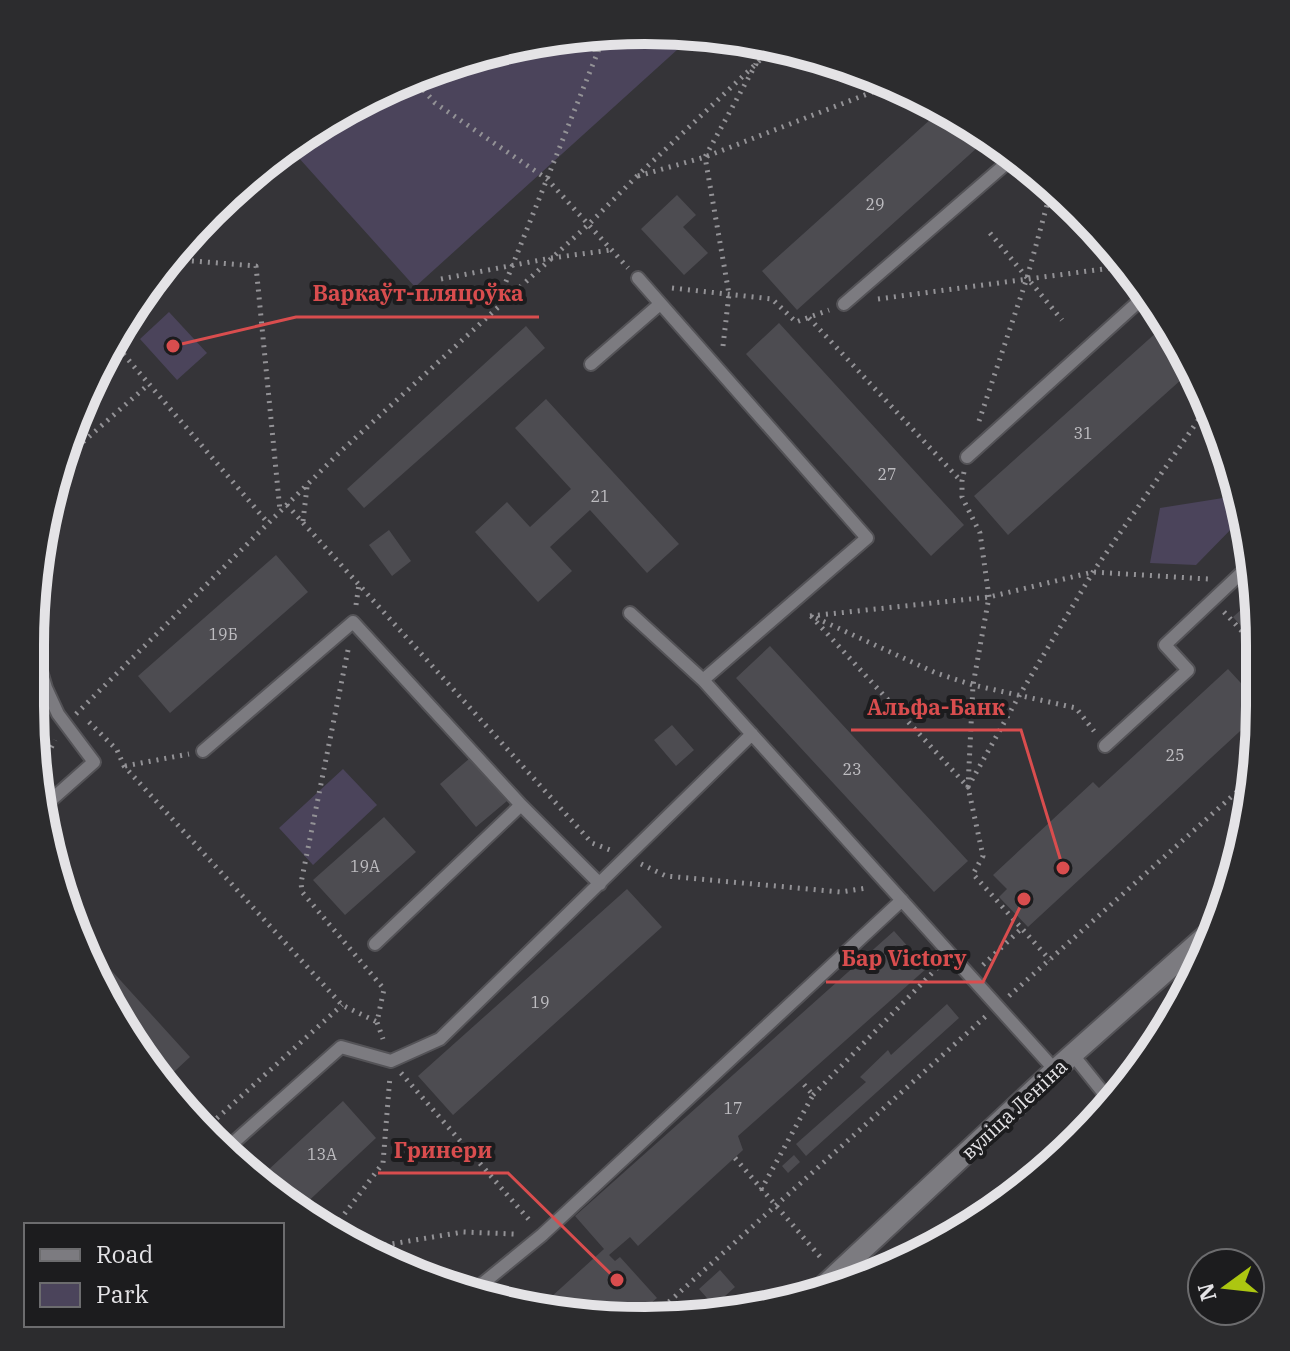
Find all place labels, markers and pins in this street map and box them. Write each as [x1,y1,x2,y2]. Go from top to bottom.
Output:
callout: Варкаўт-пляцоўка [296,271,539,317]
callout: Альфа-Банк [851,684,1021,730]
callout: Бар Victory [826,936,983,982]
callout: Гринери [378,1127,508,1173]

